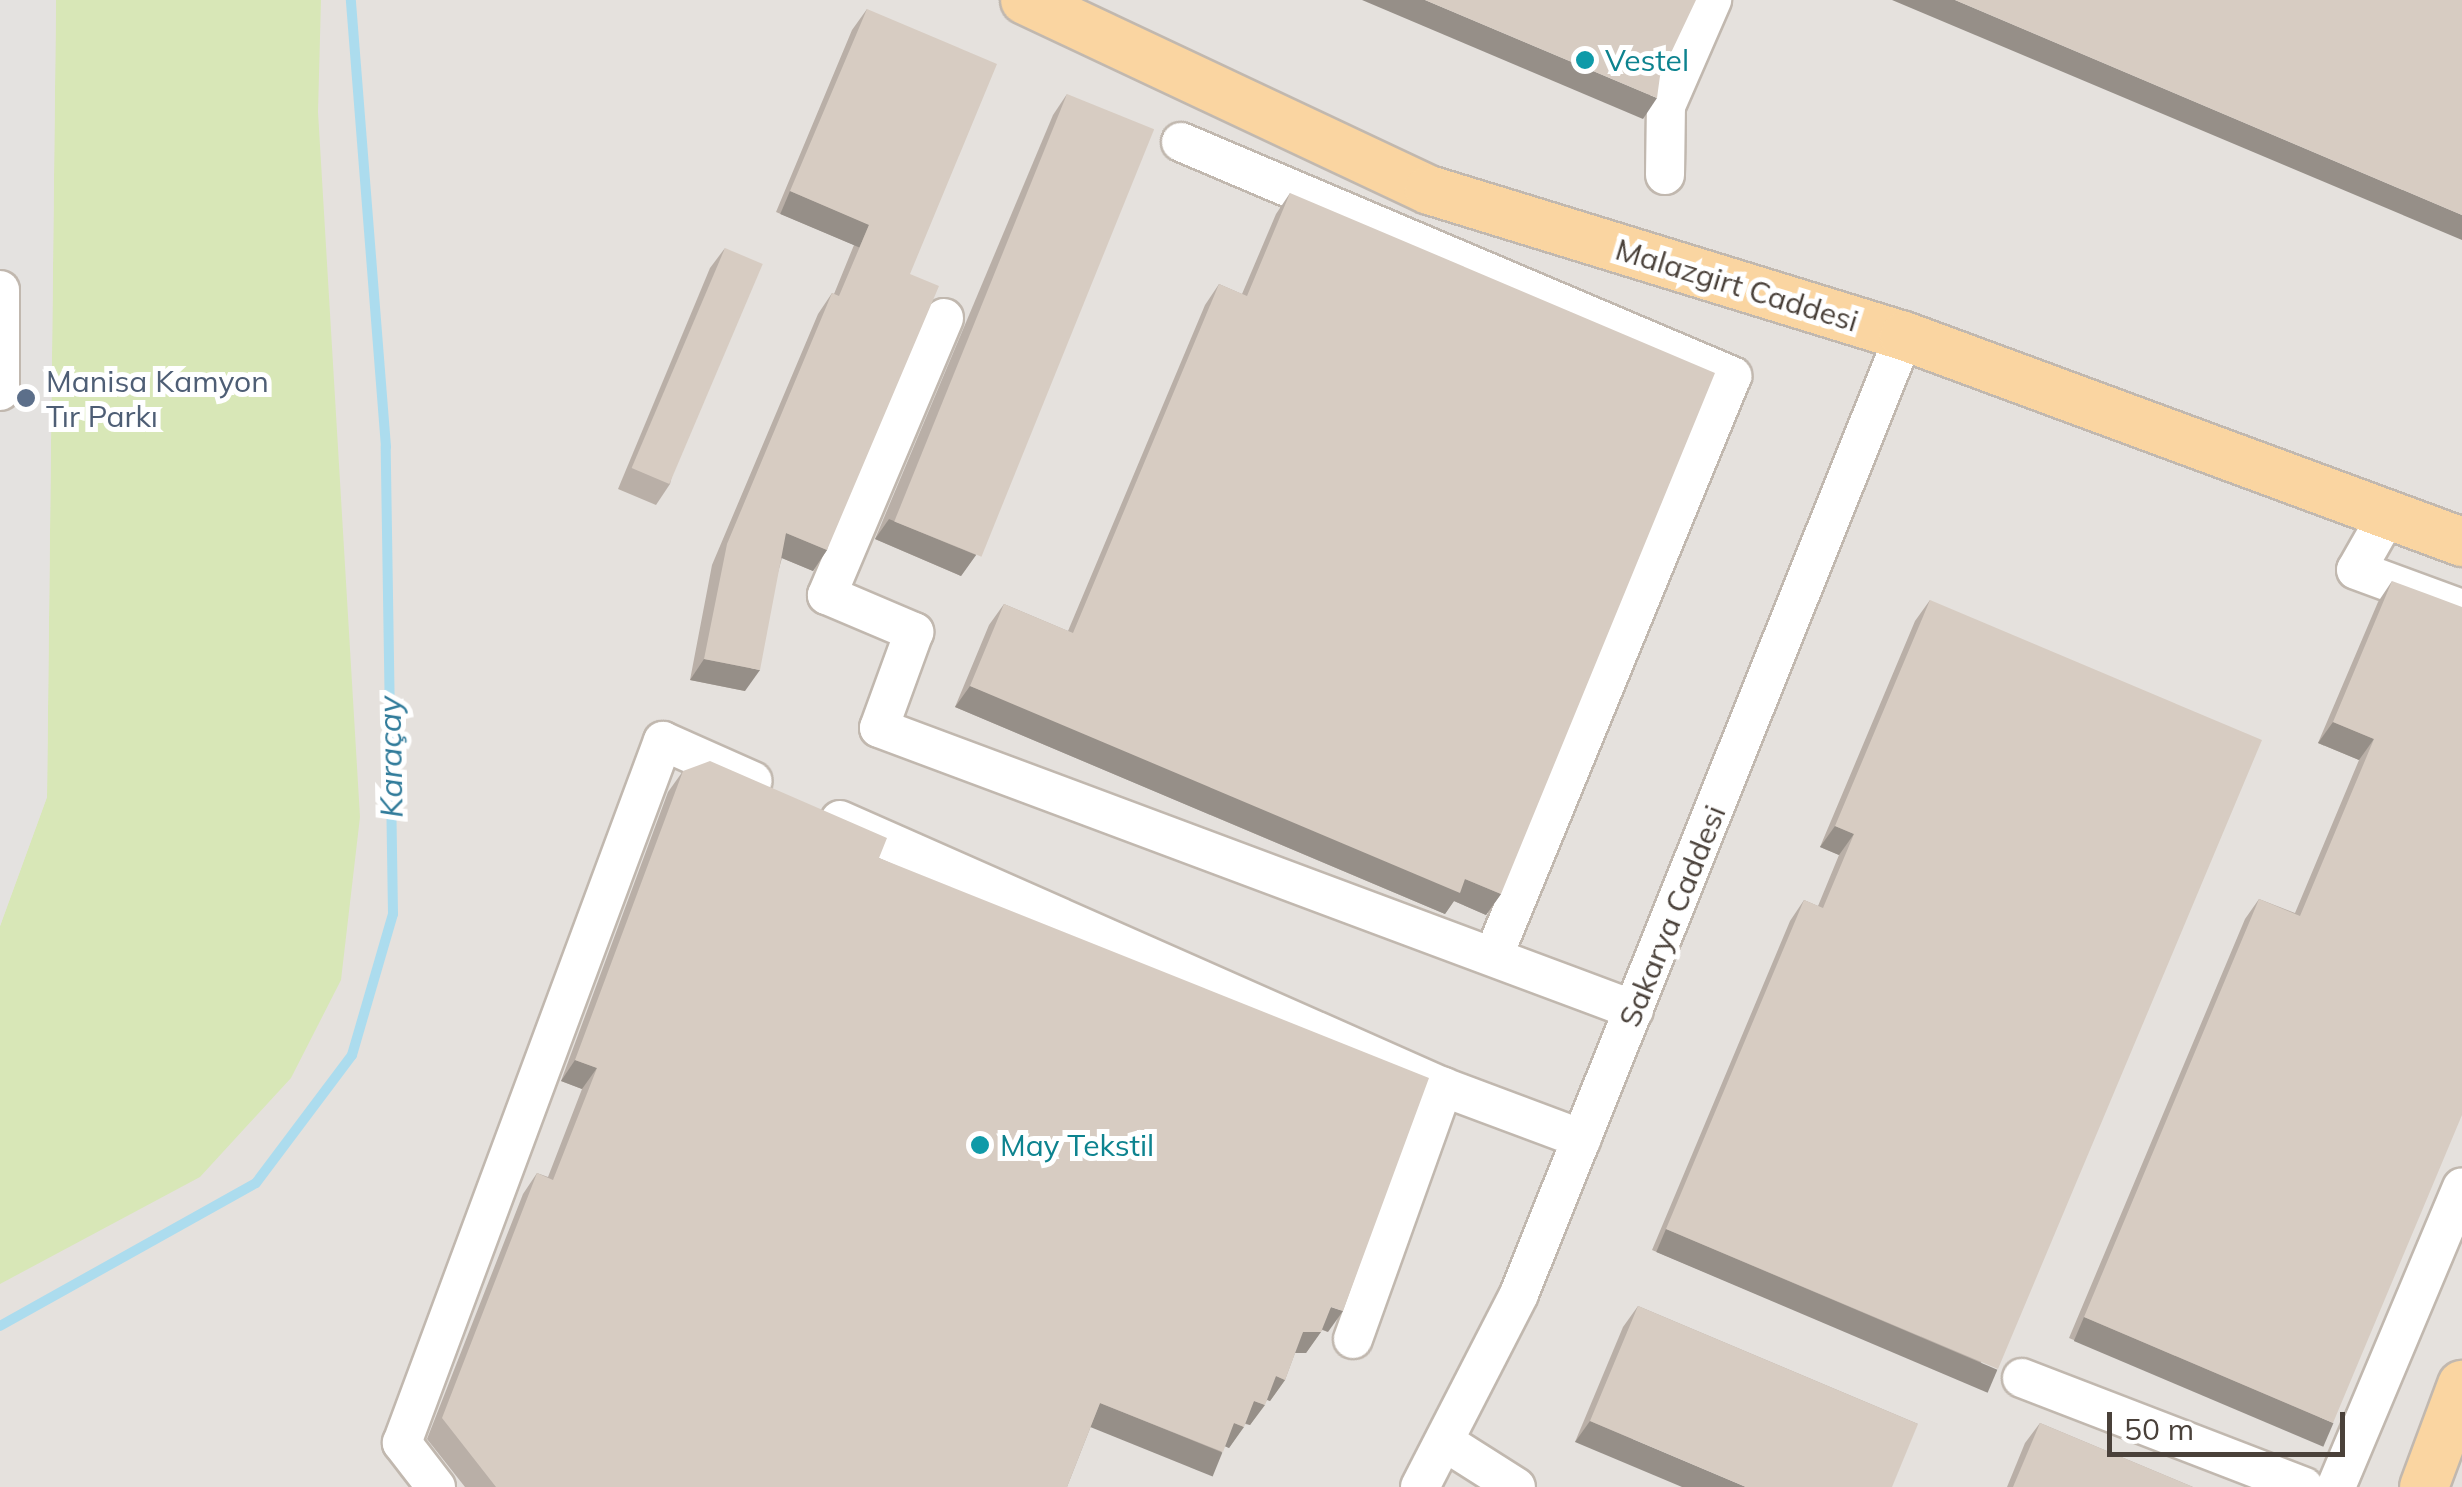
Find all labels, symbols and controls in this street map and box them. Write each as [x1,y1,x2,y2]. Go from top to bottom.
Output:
place label: Vestel [1605,42,1689,78]
marker: Vestel [1574,49,1596,71]
street label: Malazgirt Caddesi [1611,231,1863,339]
place label: Manisa Kamyon Tır Parkı [46,363,269,434]
marker: Manisa Kamyon Tır Parkı [15,387,37,409]
water label: Karaçay [370,696,410,818]
street label: Sakarya Caddesi [1611,800,1733,1032]
place label: May Tekstil [1000,1127,1154,1163]
marker: May Tekstil [969,1134,991,1156]
scale bar [2112,1392,2350,1454]
text: 50 m [2124,1410,2194,1448]

